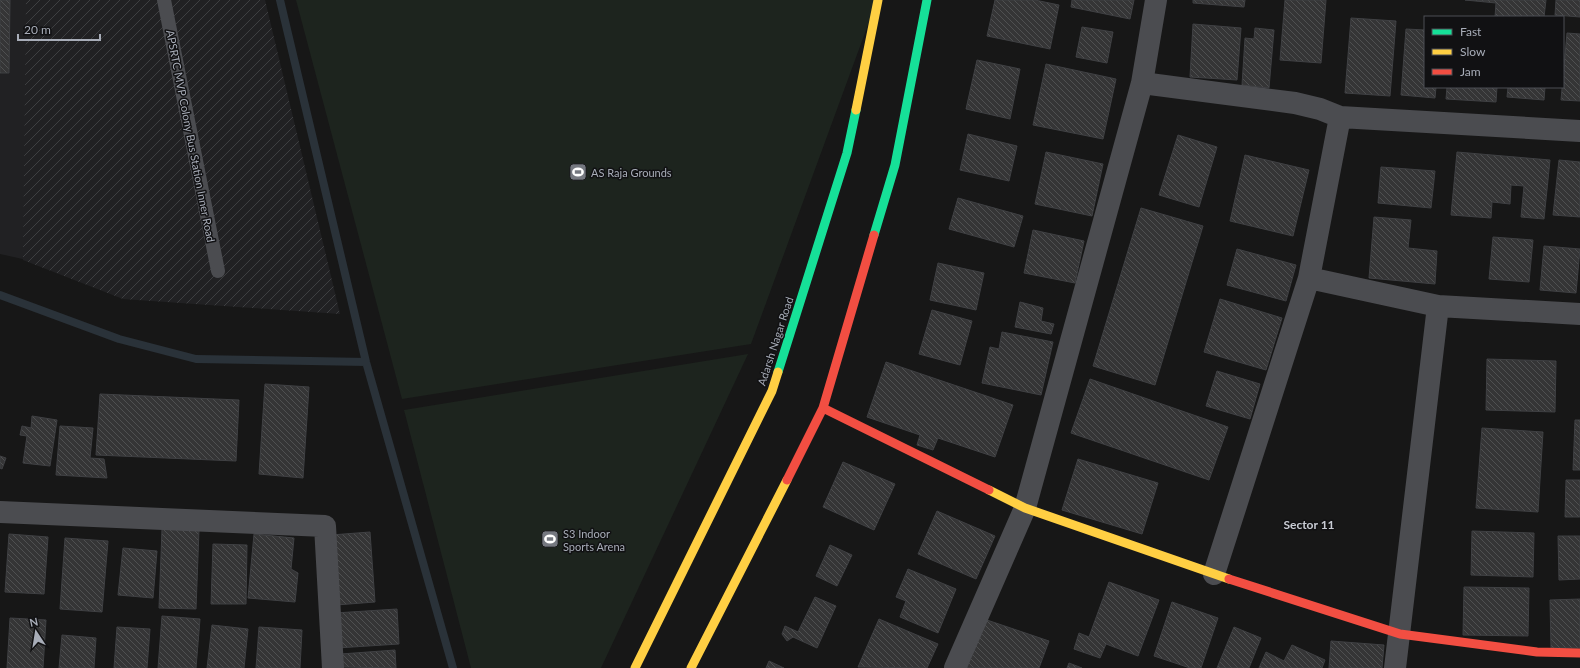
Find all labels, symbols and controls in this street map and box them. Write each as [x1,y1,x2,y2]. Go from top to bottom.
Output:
scale bar [18,16,100,42]
legend [1424,16,1564,88]
text: 20 m [24,22,51,37]
text: Fast [1460,24,1482,39]
street label: APSRTC MVP Colony Bus Station Inner Road [164,29,218,243]
text: Slow [1460,44,1486,59]
text: Jam [1460,64,1481,79]
sports icon: AS Raja Grounds [568,162,588,182]
place label: AS Raja Grounds [591,166,672,179]
street label: Adarsh Nagar Road [755,295,795,387]
district label: Sector 11 [1283,517,1335,532]
place label: S3 Indoor Sports Arena [563,527,625,553]
sports icon: S3 Indoor Sports Arena [540,529,560,549]
north arrow [16,612,56,652]
text: N [28,614,39,629]

